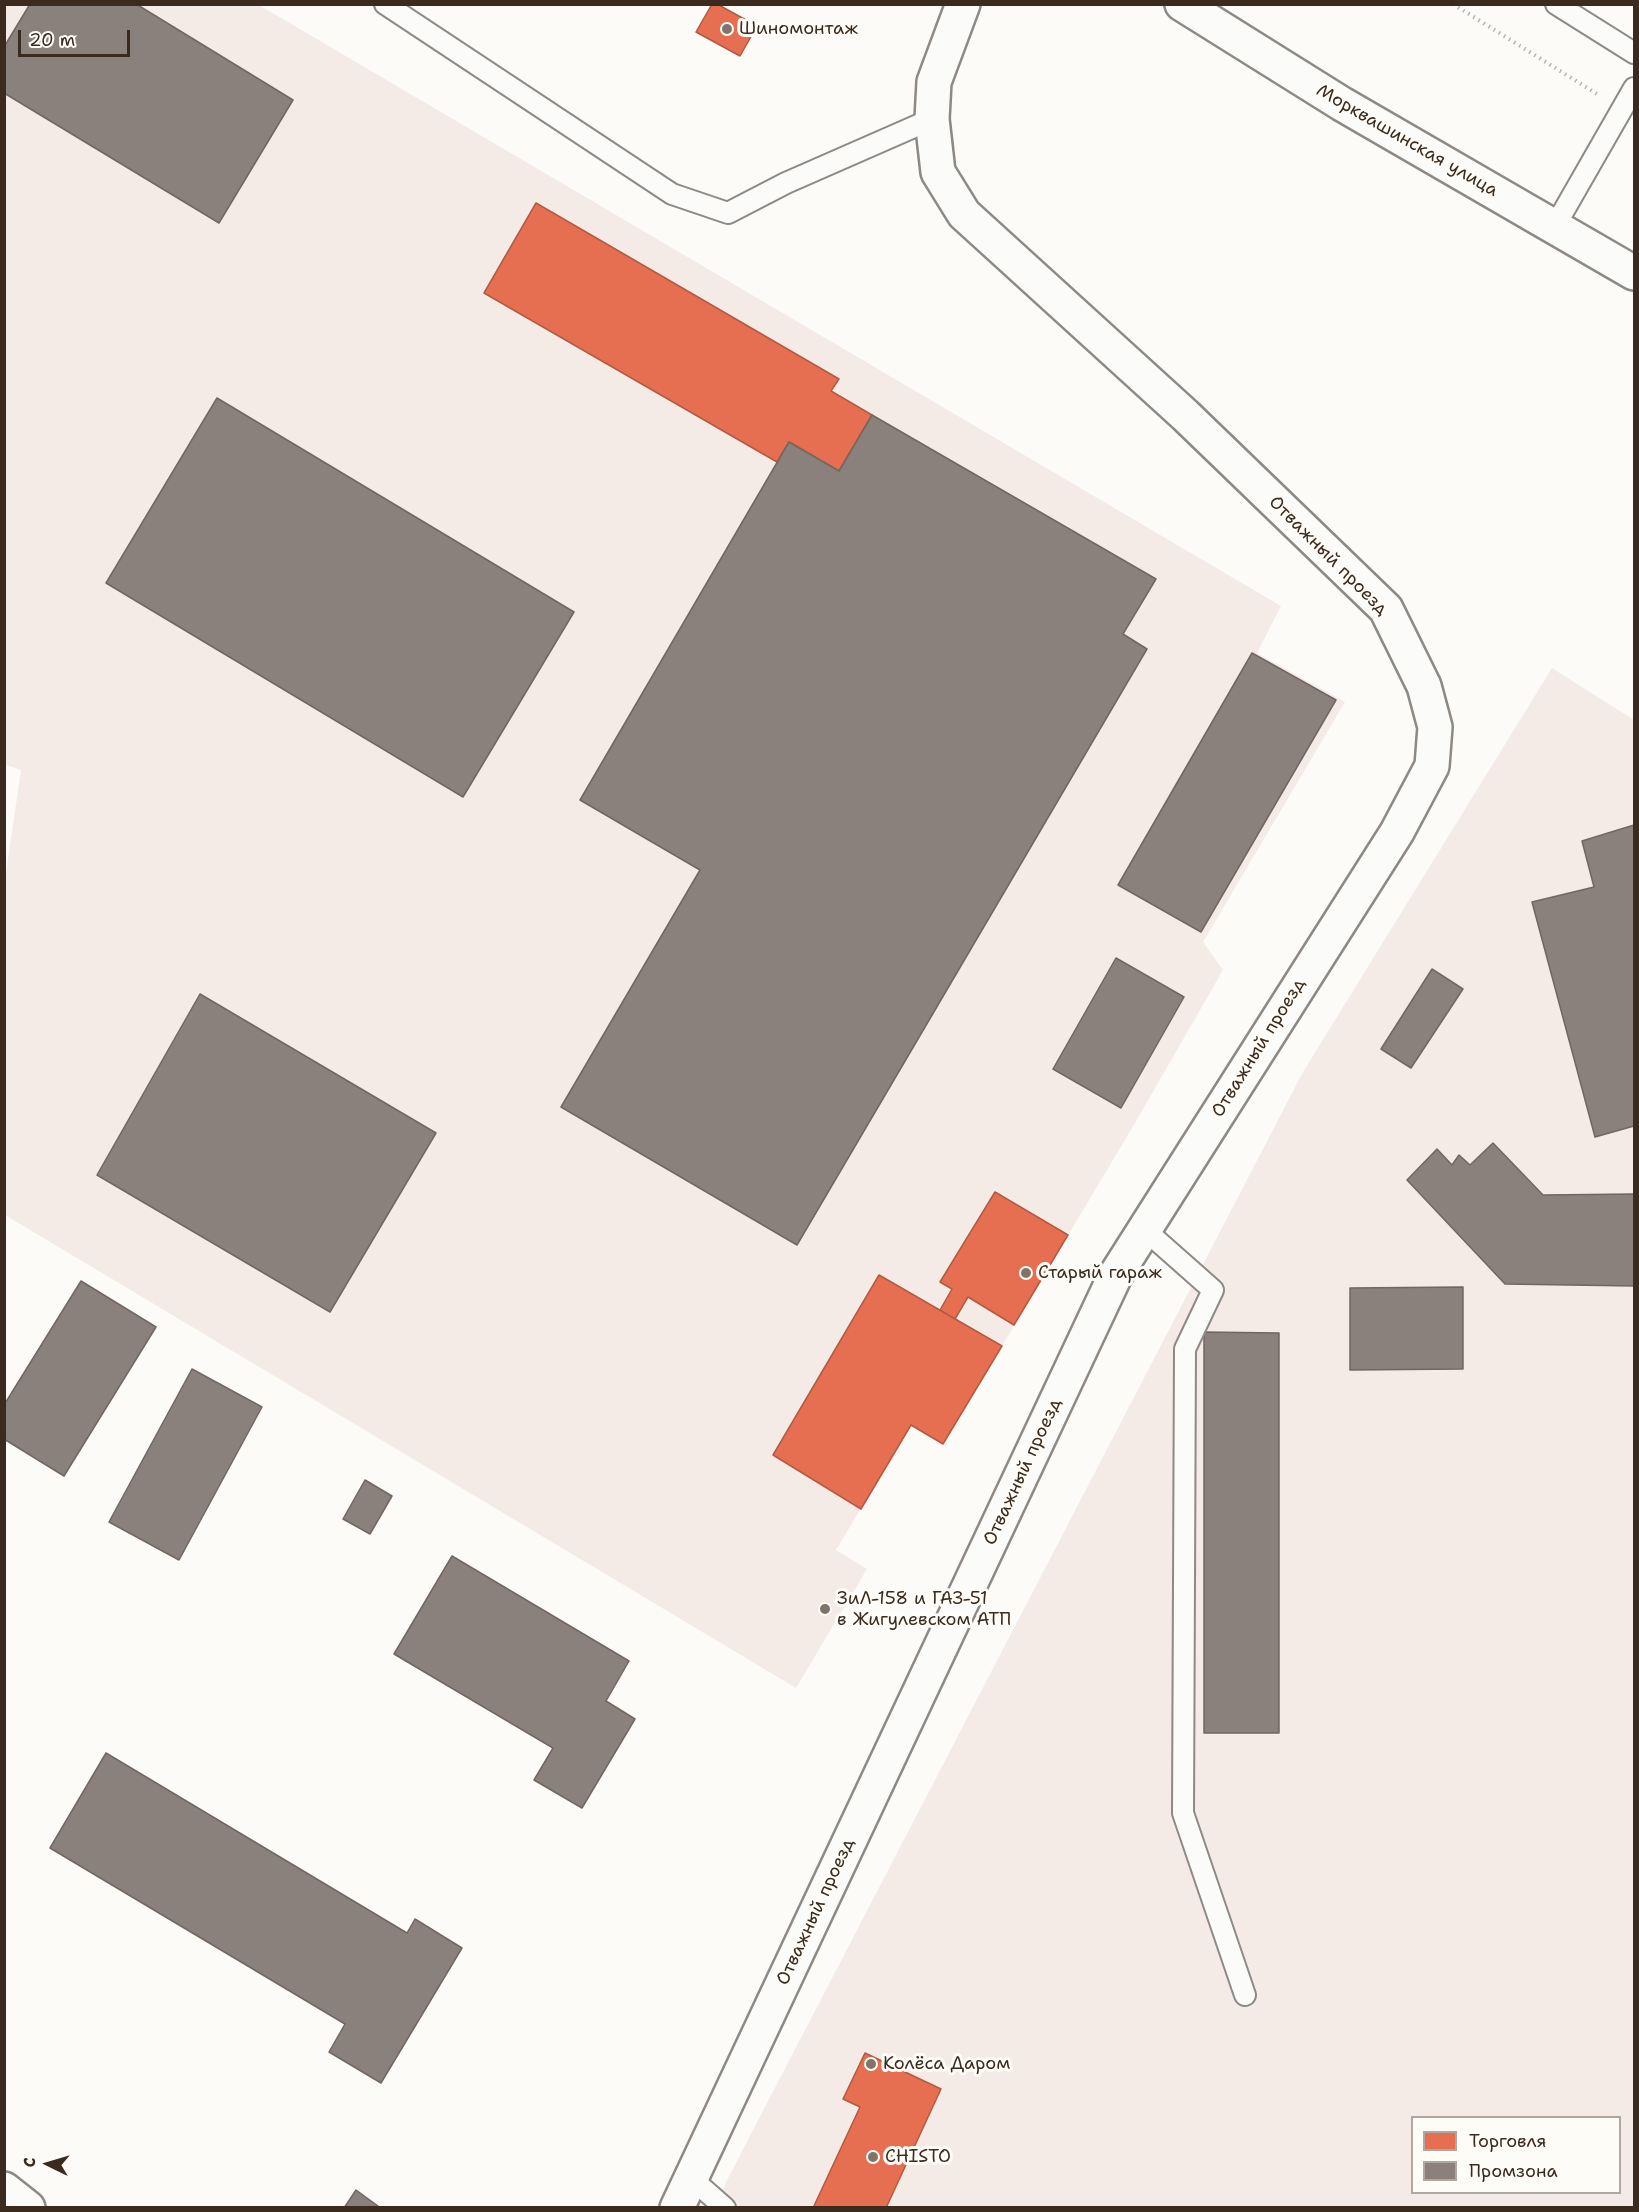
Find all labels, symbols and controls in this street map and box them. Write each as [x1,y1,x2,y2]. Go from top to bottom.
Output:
scale bar [21,18,134,56]
place label: Шиномонтаж [739,18,858,40]
marker: Шиномонтаж [720,22,734,36]
text: 20 m [29,28,75,52]
street label: Морквашинская улица [1312,80,1502,202]
street label: Отважный проезд [1264,492,1392,620]
street label: Отважный проезд [1208,975,1310,1121]
place label: Старый гараж [1038,1262,1162,1284]
marker: Старый гараж [1019,1266,1033,1280]
street label: Отважный проезд [979,1395,1067,1549]
place label: ЗиЛ-158 и ГАЗ-51 в Жигулевском АТП [837,1588,1011,1630]
marker: ЗиЛ-158 и ГАЗ-51 в Жигулевском АТП [818,1602,832,1616]
street label: Отважный проезд [772,1835,860,1989]
place label: Колёса Даром [883,2053,1010,2075]
marker: Колёса Даром [864,2057,878,2071]
legend [1411,2116,1621,2194]
text: Торговля [1469,2129,1547,2153]
north arrow [18,2134,78,2194]
place label: CHISTO [885,2146,951,2168]
marker: CHISTO [866,2150,880,2164]
text: С [19,2157,40,2168]
text: Промзона [1469,2159,1558,2183]

